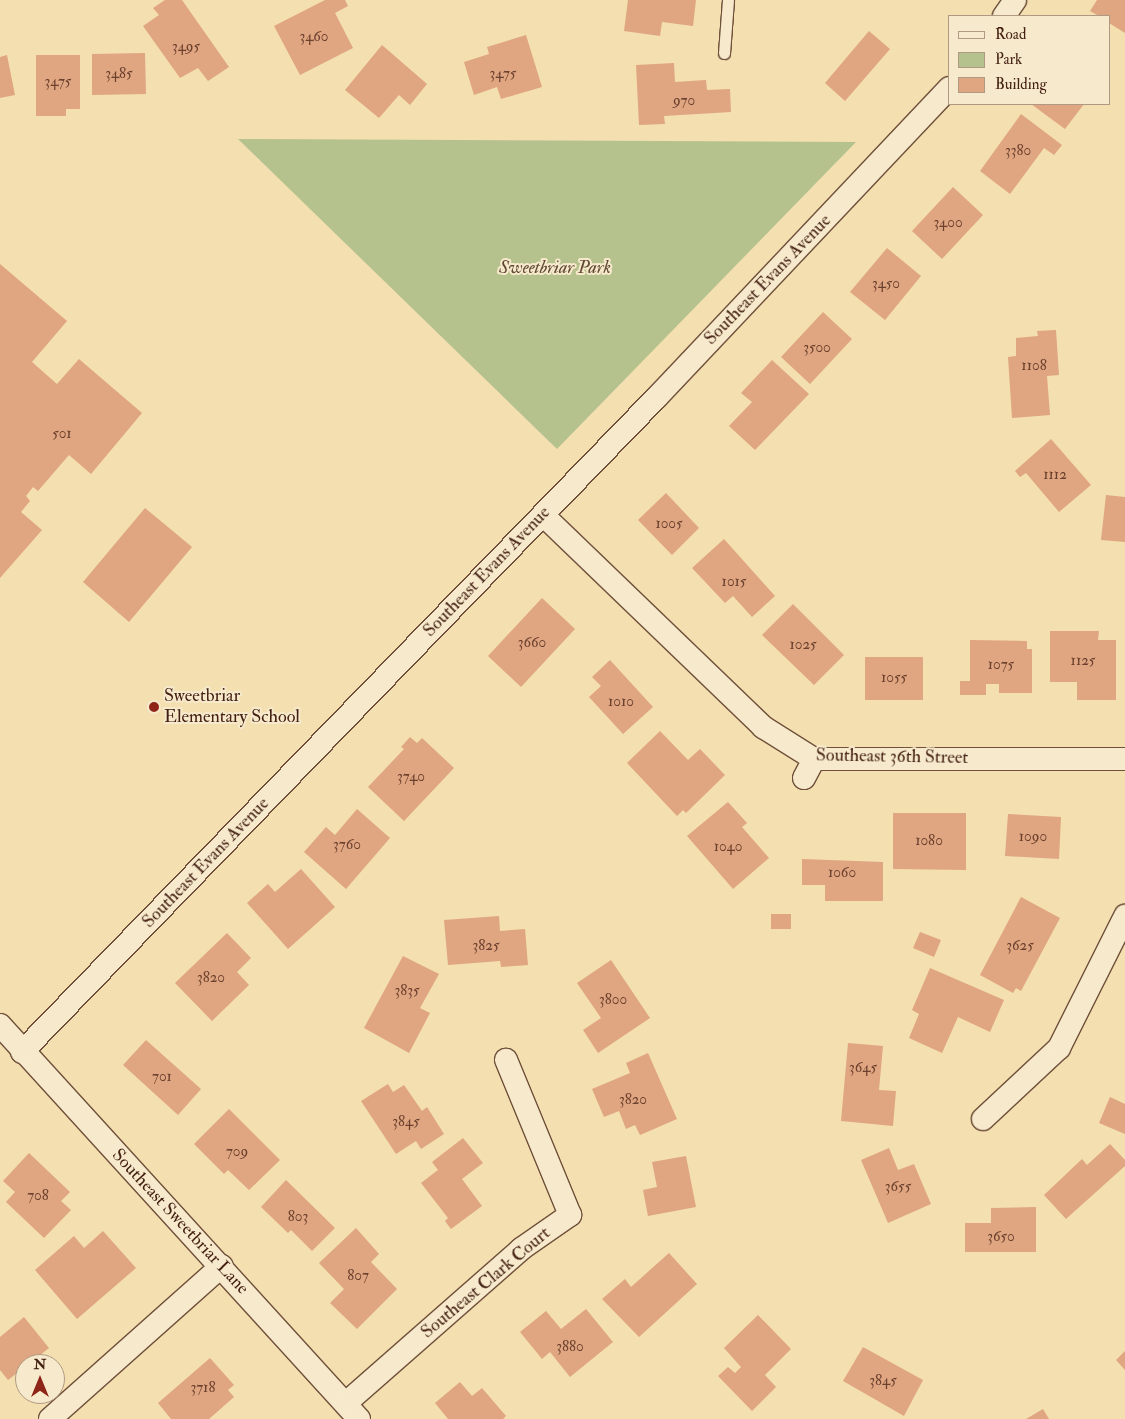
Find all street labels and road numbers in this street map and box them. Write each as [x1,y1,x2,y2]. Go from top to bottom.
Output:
street label: Southeast Evans Avenue [700,210,836,350]
street label: Southeast Evans Avenue [419,502,555,642]
street label: Southeast 36th Street [816,745,968,769]
street label: Southeast Evans Avenue [138,793,274,933]
street label: Southeast Sweetbriar Lane [107,1145,253,1299]
street label: Southeast Clark Court [417,1223,555,1343]

